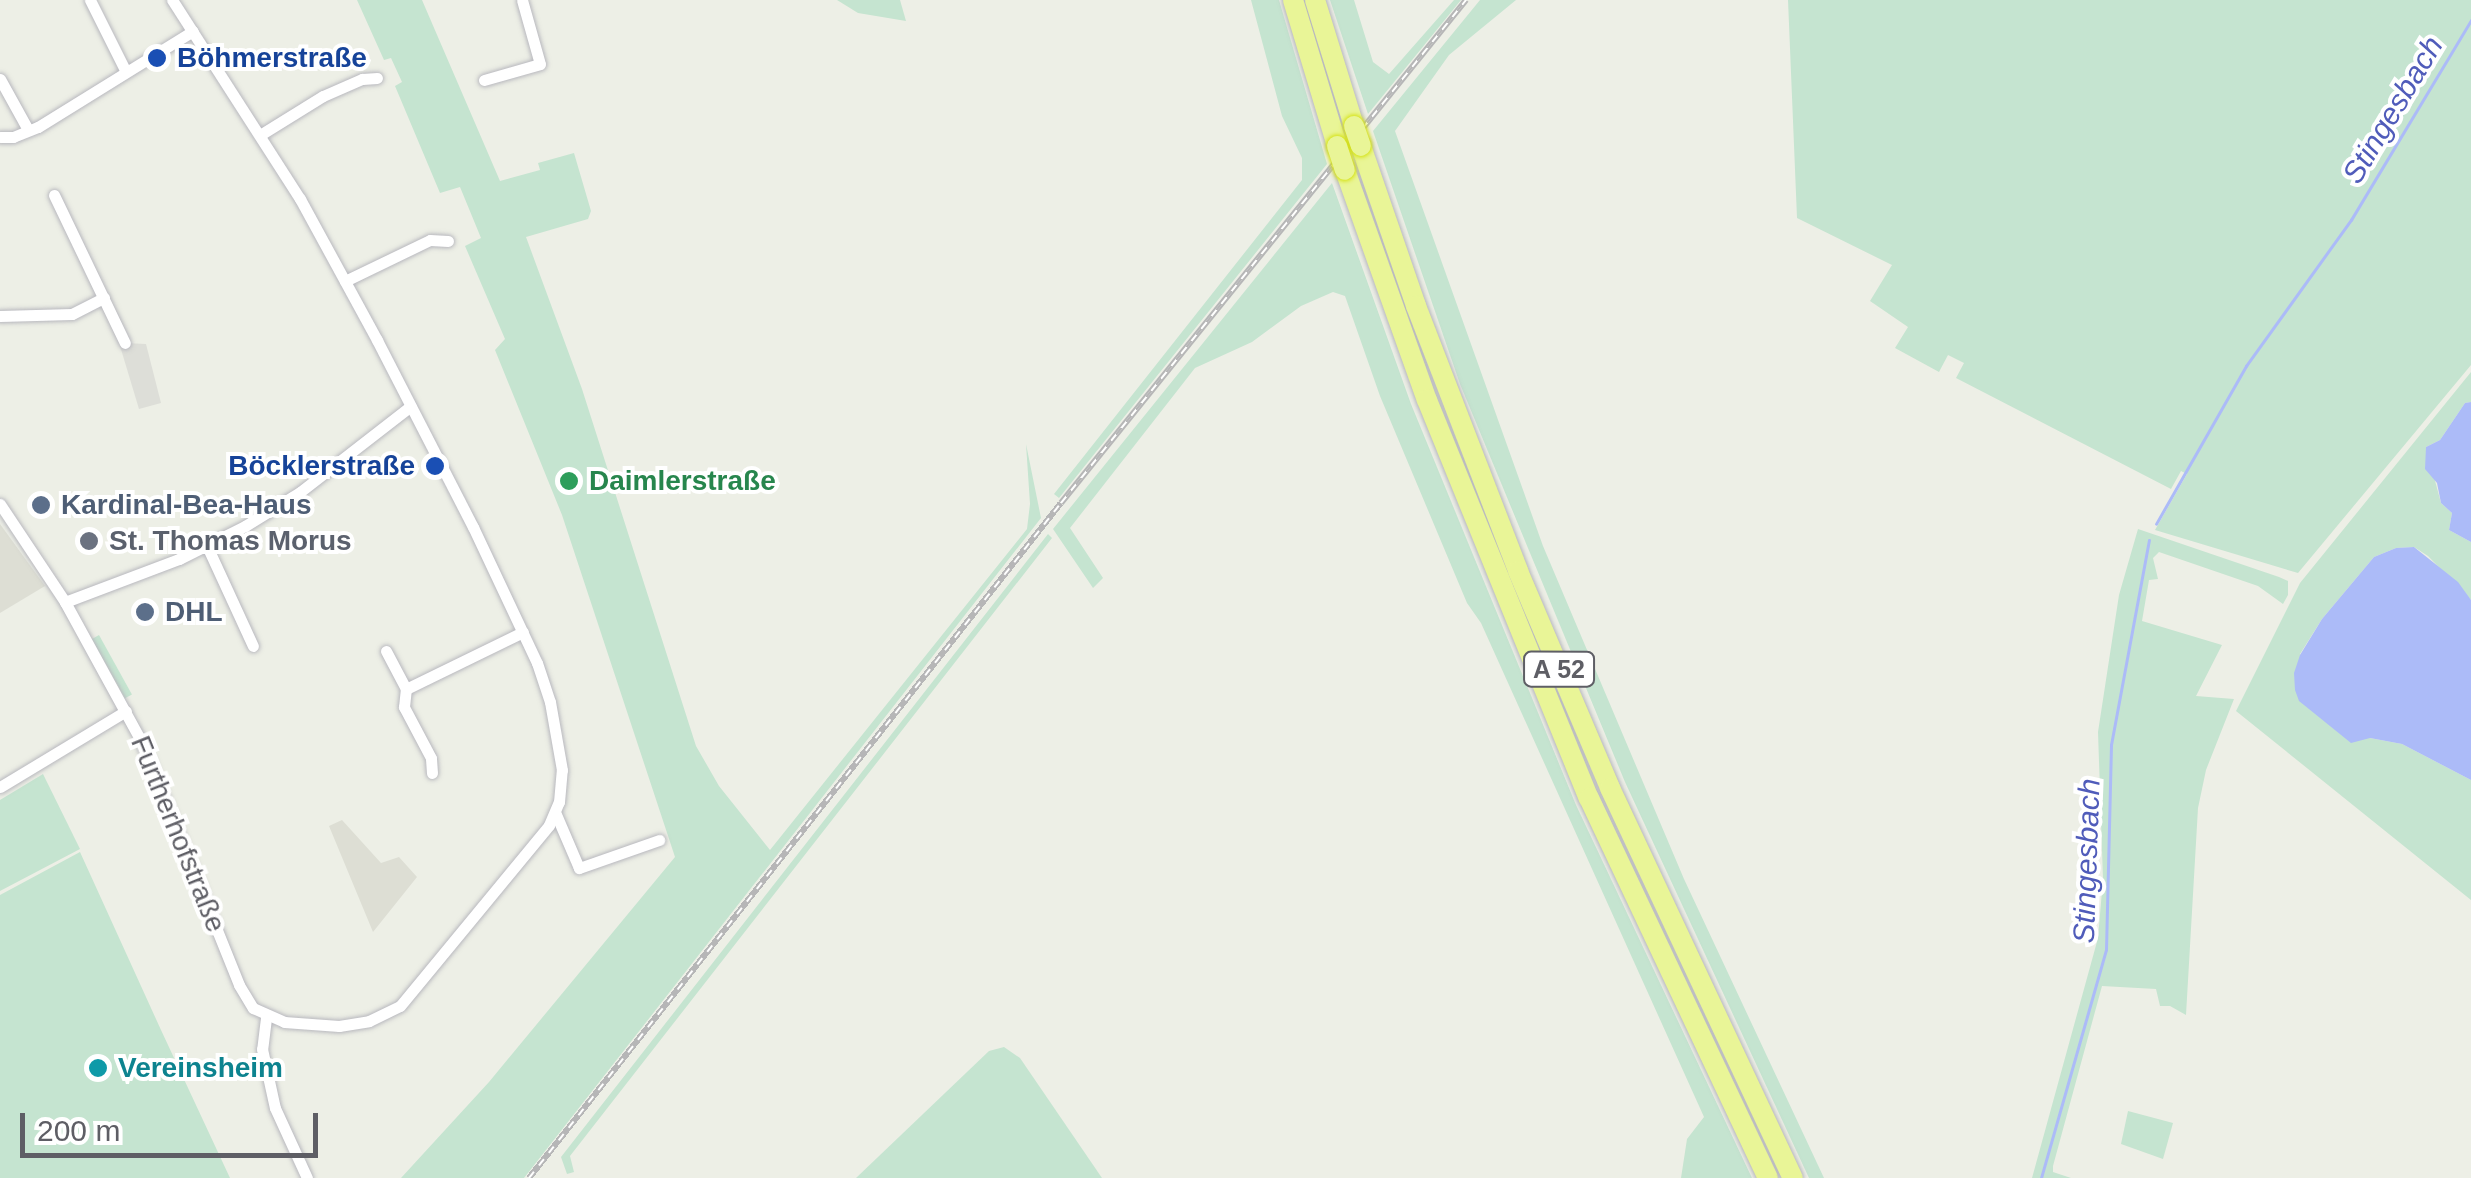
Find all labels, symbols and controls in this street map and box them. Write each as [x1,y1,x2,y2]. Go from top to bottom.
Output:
water label: Stingesbach [2335,30,2451,190]
place label: Böhmerstraße [177,41,367,75]
marker: Böhmerstraße [146,47,168,69]
place label: Böcklerstraße [228,449,415,483]
marker: Böcklerstraße [424,455,446,477]
place label: Daimlerstraße [589,464,776,498]
marker: Daimlerstraße [558,470,580,492]
place label: Kardinal-Bea-Haus [61,488,312,522]
marker: Kardinal-Bea-Haus [30,494,52,516]
place label: St. Thomas Morus [109,524,352,558]
marker: St. Thomas Morus [78,530,100,552]
place label: DHL [165,595,223,629]
marker: DHL [134,601,156,623]
road number: A 52 [1522,649,1596,689]
street label: Furtherhofstraße [123,731,233,937]
water label: Stingesbach [2066,778,2108,944]
place label: Vereinsheim [118,1051,283,1085]
marker: Vereinsheim [87,1057,109,1079]
scale bar [25,1093,322,1155]
text: 200 m [37,1114,120,1147]

